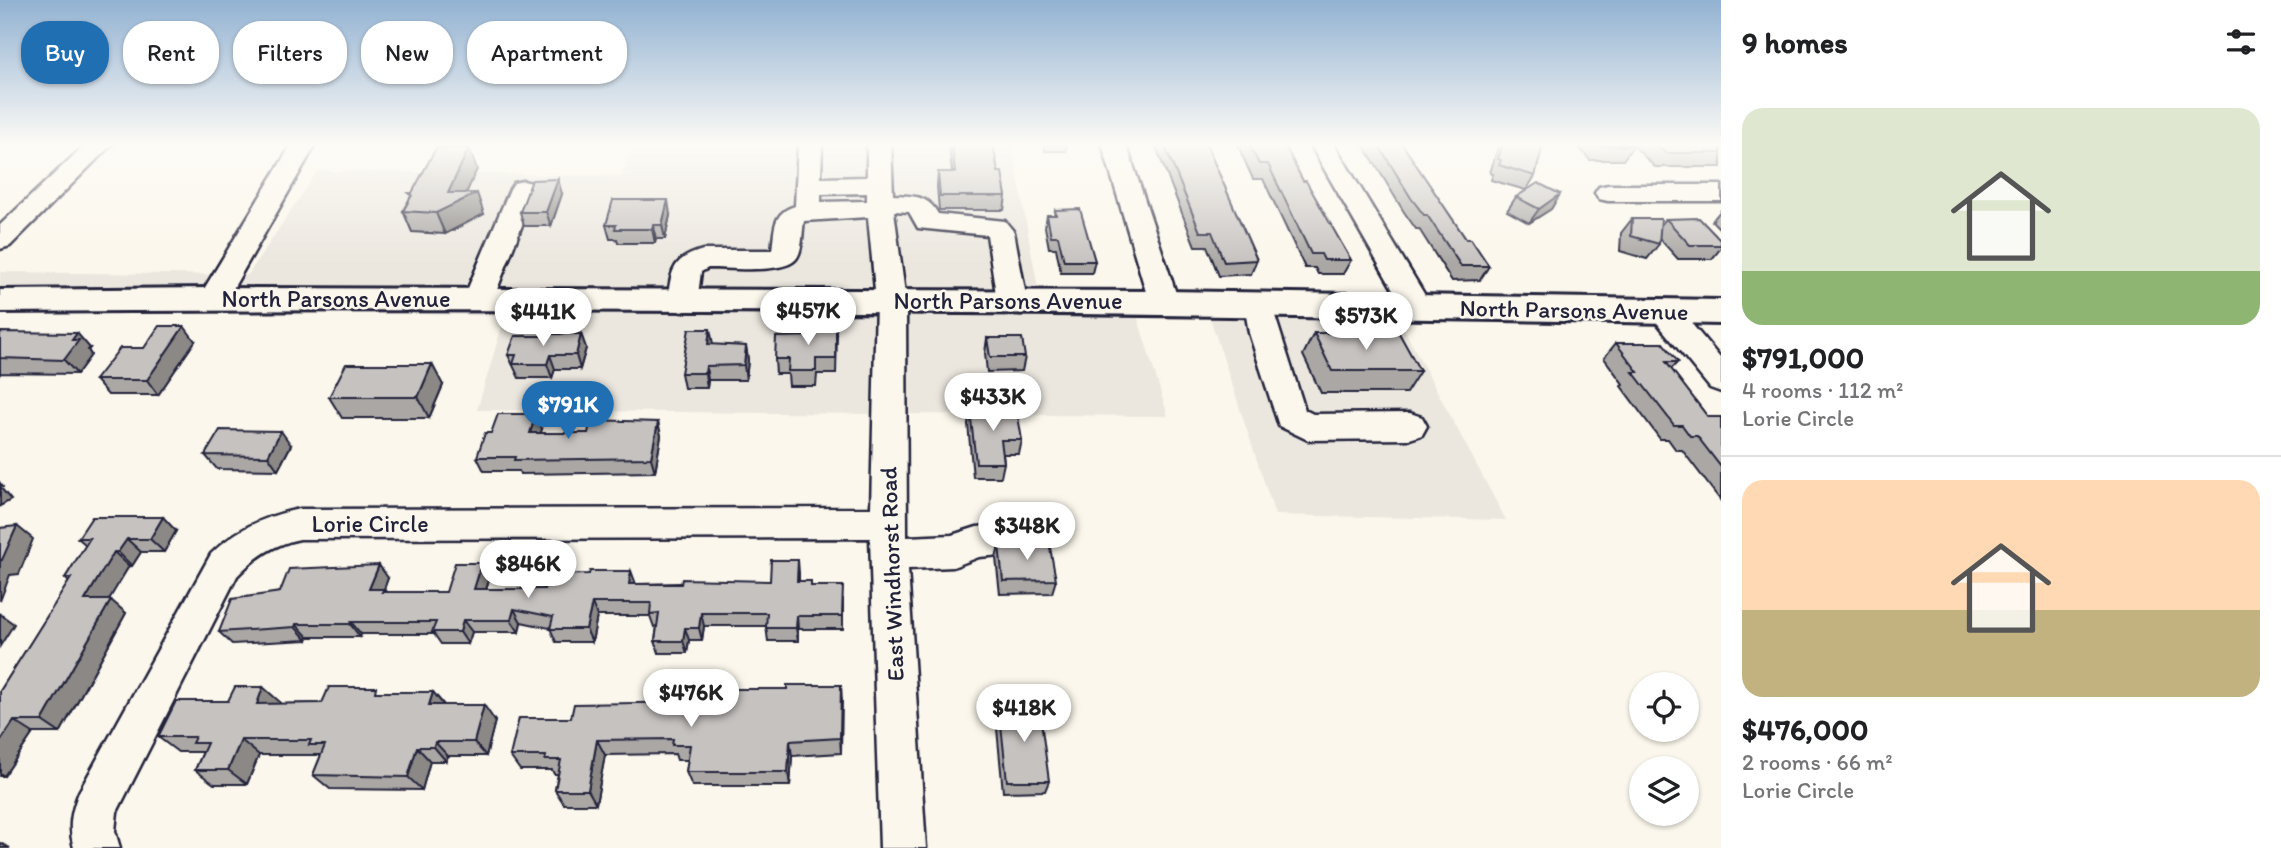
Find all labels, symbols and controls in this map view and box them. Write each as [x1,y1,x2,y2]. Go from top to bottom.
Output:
chip: Buy [21,21,109,84]
chip: Rent [123,21,219,84]
chip: Filters [233,21,347,84]
chip: New [361,21,453,84]
chip: Apartment [467,21,627,84]
icon: filters [2222,23,2260,61]
text: 9 homes [1742,24,1848,61]
icon: home [1938,153,2064,279]
street label: North Parsons Avenue [222,284,450,313]
street label: North Parsons Avenue [894,286,1122,315]
pin: $441K [494,288,592,348]
pin: $457K [759,288,857,347]
pin: $573K [1317,292,1415,352]
street label: North Parsons Avenue [1459,293,1689,326]
text: $457K [776,296,840,324]
text: $441K [511,297,575,325]
text: $573K [1335,301,1397,329]
text: $791,000 [1742,339,1864,376]
pin: $433K [944,374,1042,433]
text: 4 rooms · 112 m² [1742,376,1903,404]
pin: $791K [519,382,617,441]
text: $433K [960,382,1026,410]
text: $791K [538,390,598,418]
text: Lorie Circle [1742,404,1854,432]
street label: East Windhorst Road [873,466,910,682]
pin: $348K [978,503,1076,562]
street label: Lorie Circle [311,509,429,538]
text: $348K [994,511,1060,539]
icon: home [1938,525,2064,651]
pin: $846K [479,540,577,600]
text: $846K [496,549,560,577]
pin: $476K [642,670,740,729]
map controls [1629,672,1699,826]
button: locate [1629,672,1699,742]
text: $476K [659,678,723,706]
pin: $418K [975,684,1073,744]
text: $418K [992,693,1056,721]
text: $476,000 [1742,711,1869,748]
text: 2 rooms · 66 m² [1742,748,1893,776]
button: layers [1629,756,1699,826]
text: Lorie Circle [1742,776,1854,804]

